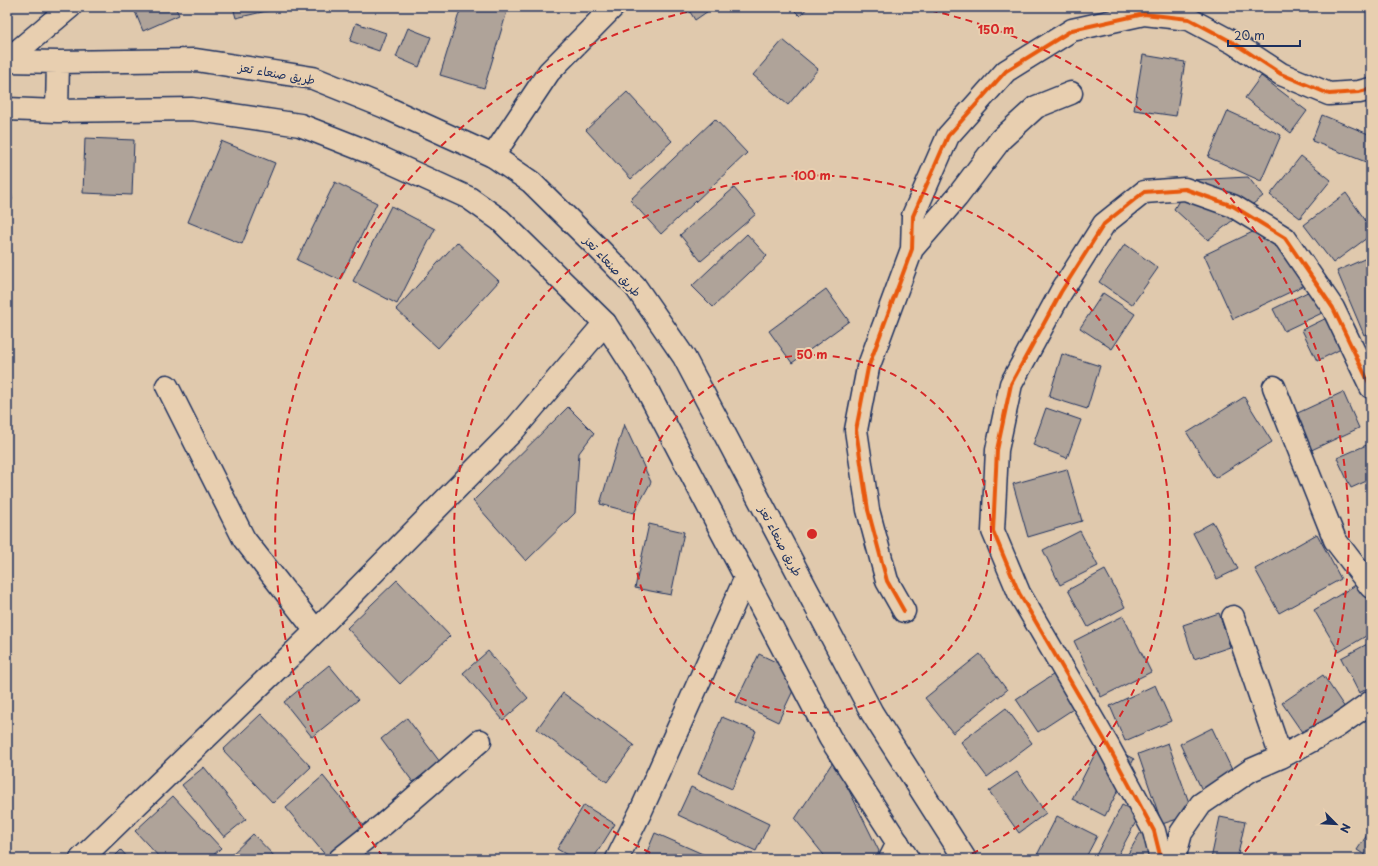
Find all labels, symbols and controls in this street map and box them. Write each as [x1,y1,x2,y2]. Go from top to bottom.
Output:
text: 150 m [978,20,1014,38]
scale bar [1228,22,1300,48]
text: 20 m [1234,26,1265,44]
street label: طريق صنعاء تعز [236,57,317,89]
text: 100 m [793,166,831,184]
street label: طريق صنعاء تعز [579,231,646,301]
text: 50 m [796,345,828,363]
street label: طريق صنعاء تعز [754,502,807,579]
centre of rings [805,527,819,541]
north arrow [1316,804,1356,844]
text: N [1336,821,1355,836]

